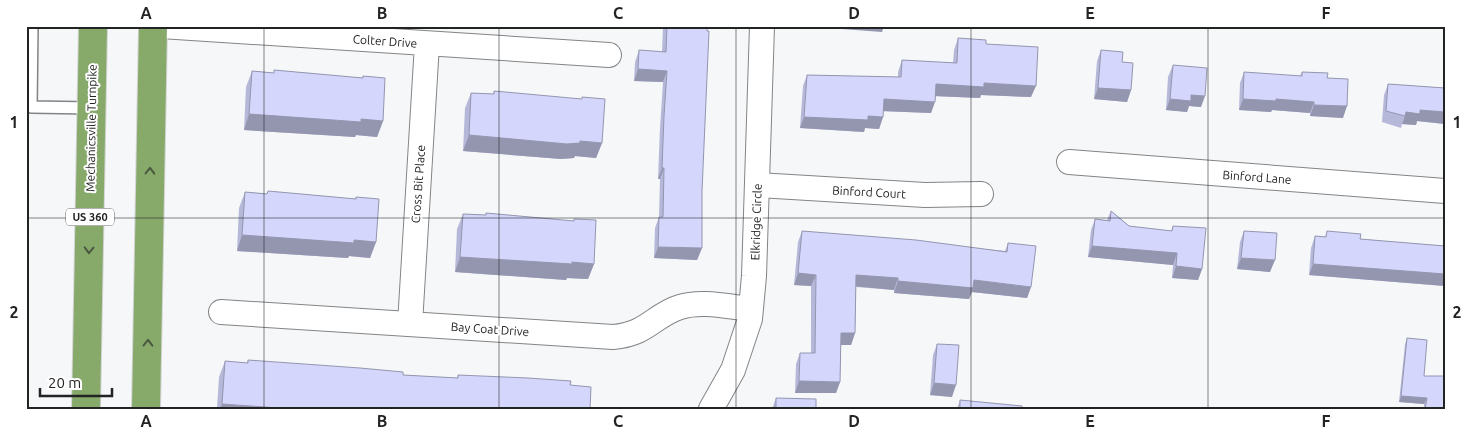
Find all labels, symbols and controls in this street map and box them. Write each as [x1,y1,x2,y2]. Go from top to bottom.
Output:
text: A [140,4,152,22]
text: B [377,4,387,22]
text: C [613,4,623,22]
text: D [848,4,860,22]
text: E [1085,4,1095,22]
text: F [1322,4,1331,22]
street label: Colter Drive [352,32,418,50]
street label: Mechanicsville Turnpike [83,64,99,192]
text: 1 [9,113,19,131]
text: 1 [1452,113,1462,131]
street label: Cross Bit Place [409,144,427,224]
one-way arrow [145,167,156,175]
street label: Binford Lane [1222,168,1292,186]
street label: Elkridge Circle [748,183,764,261]
street label: Binford Court [832,184,906,200]
road number: US 360 [66,208,114,226]
one-way arrow [84,246,94,254]
text: 2 [9,303,19,321]
text: 2 [1452,303,1462,321]
street label: Bay Coat Drive [450,320,530,338]
one-way arrow [142,338,153,346]
scale bar [40,365,112,397]
text: 20 m [48,374,81,391]
text: A [140,412,152,430]
text: B [377,412,387,430]
text: C [613,412,623,430]
text: D [848,412,860,430]
text: E [1085,412,1095,430]
text: F [1322,412,1331,430]

